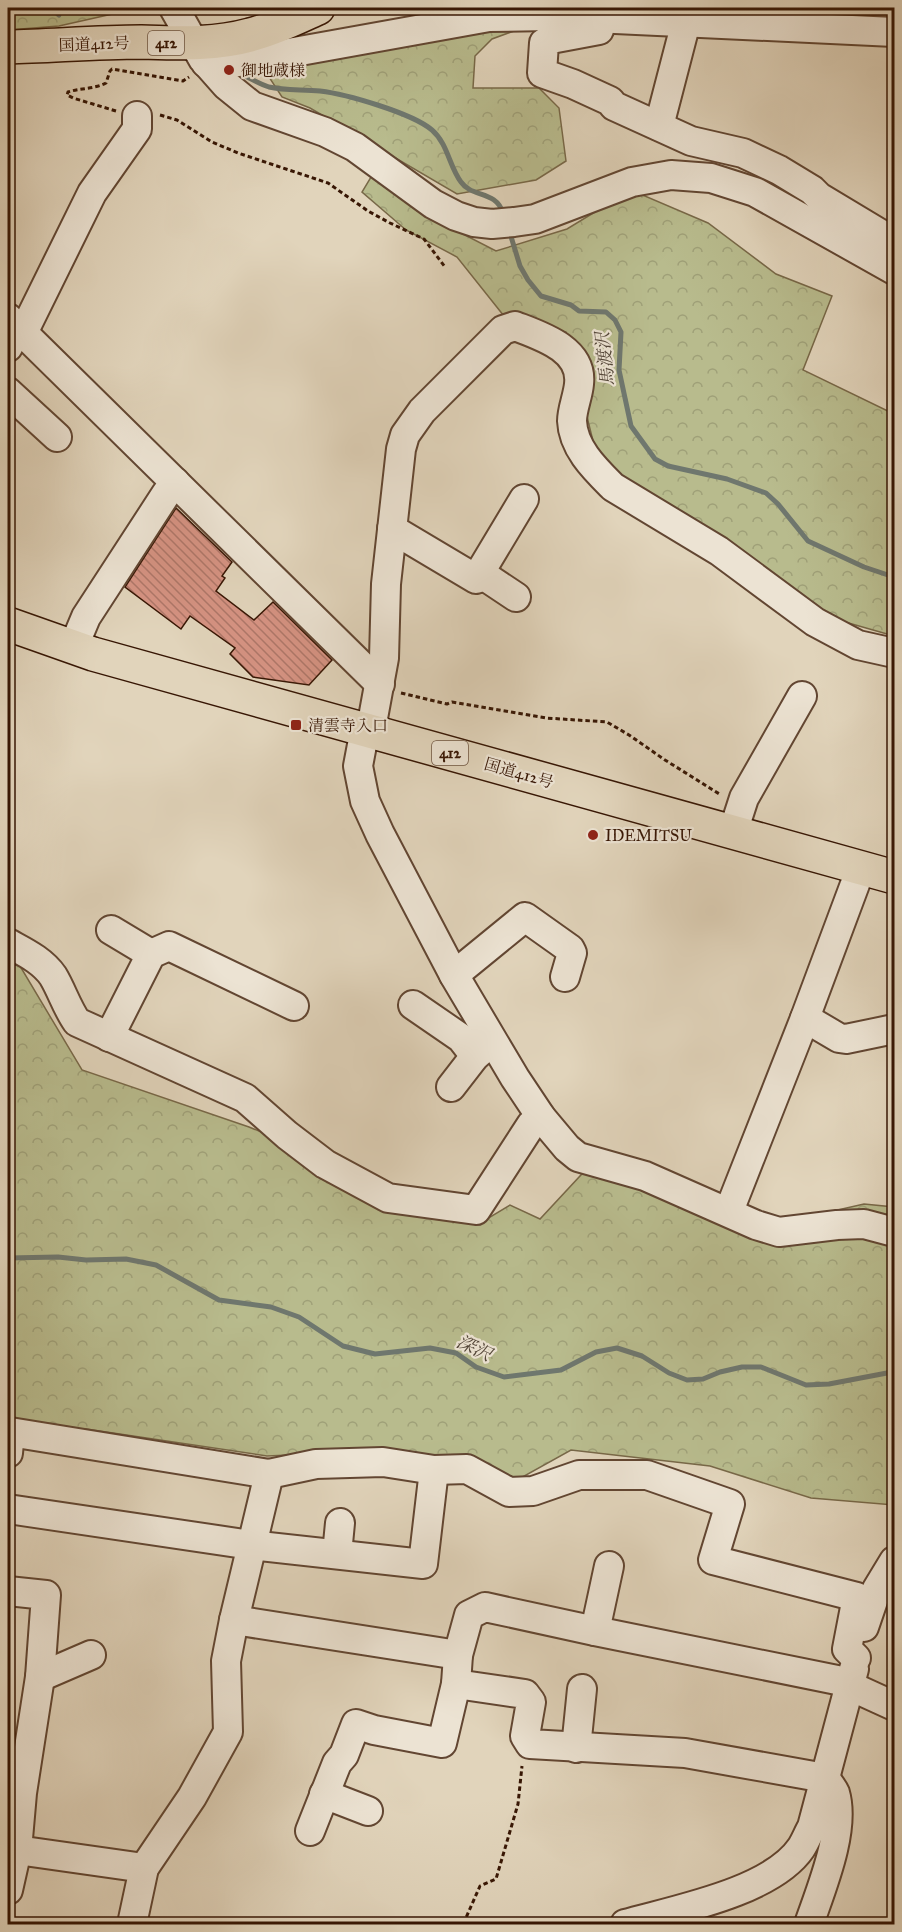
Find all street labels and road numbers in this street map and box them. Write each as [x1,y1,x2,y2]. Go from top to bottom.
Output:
road number: 412 [148,31,184,55]
street label: 国道412号 [58,33,130,55]
road number: 412 [432,741,468,765]
street label: 国道412号 [482,754,556,792]

